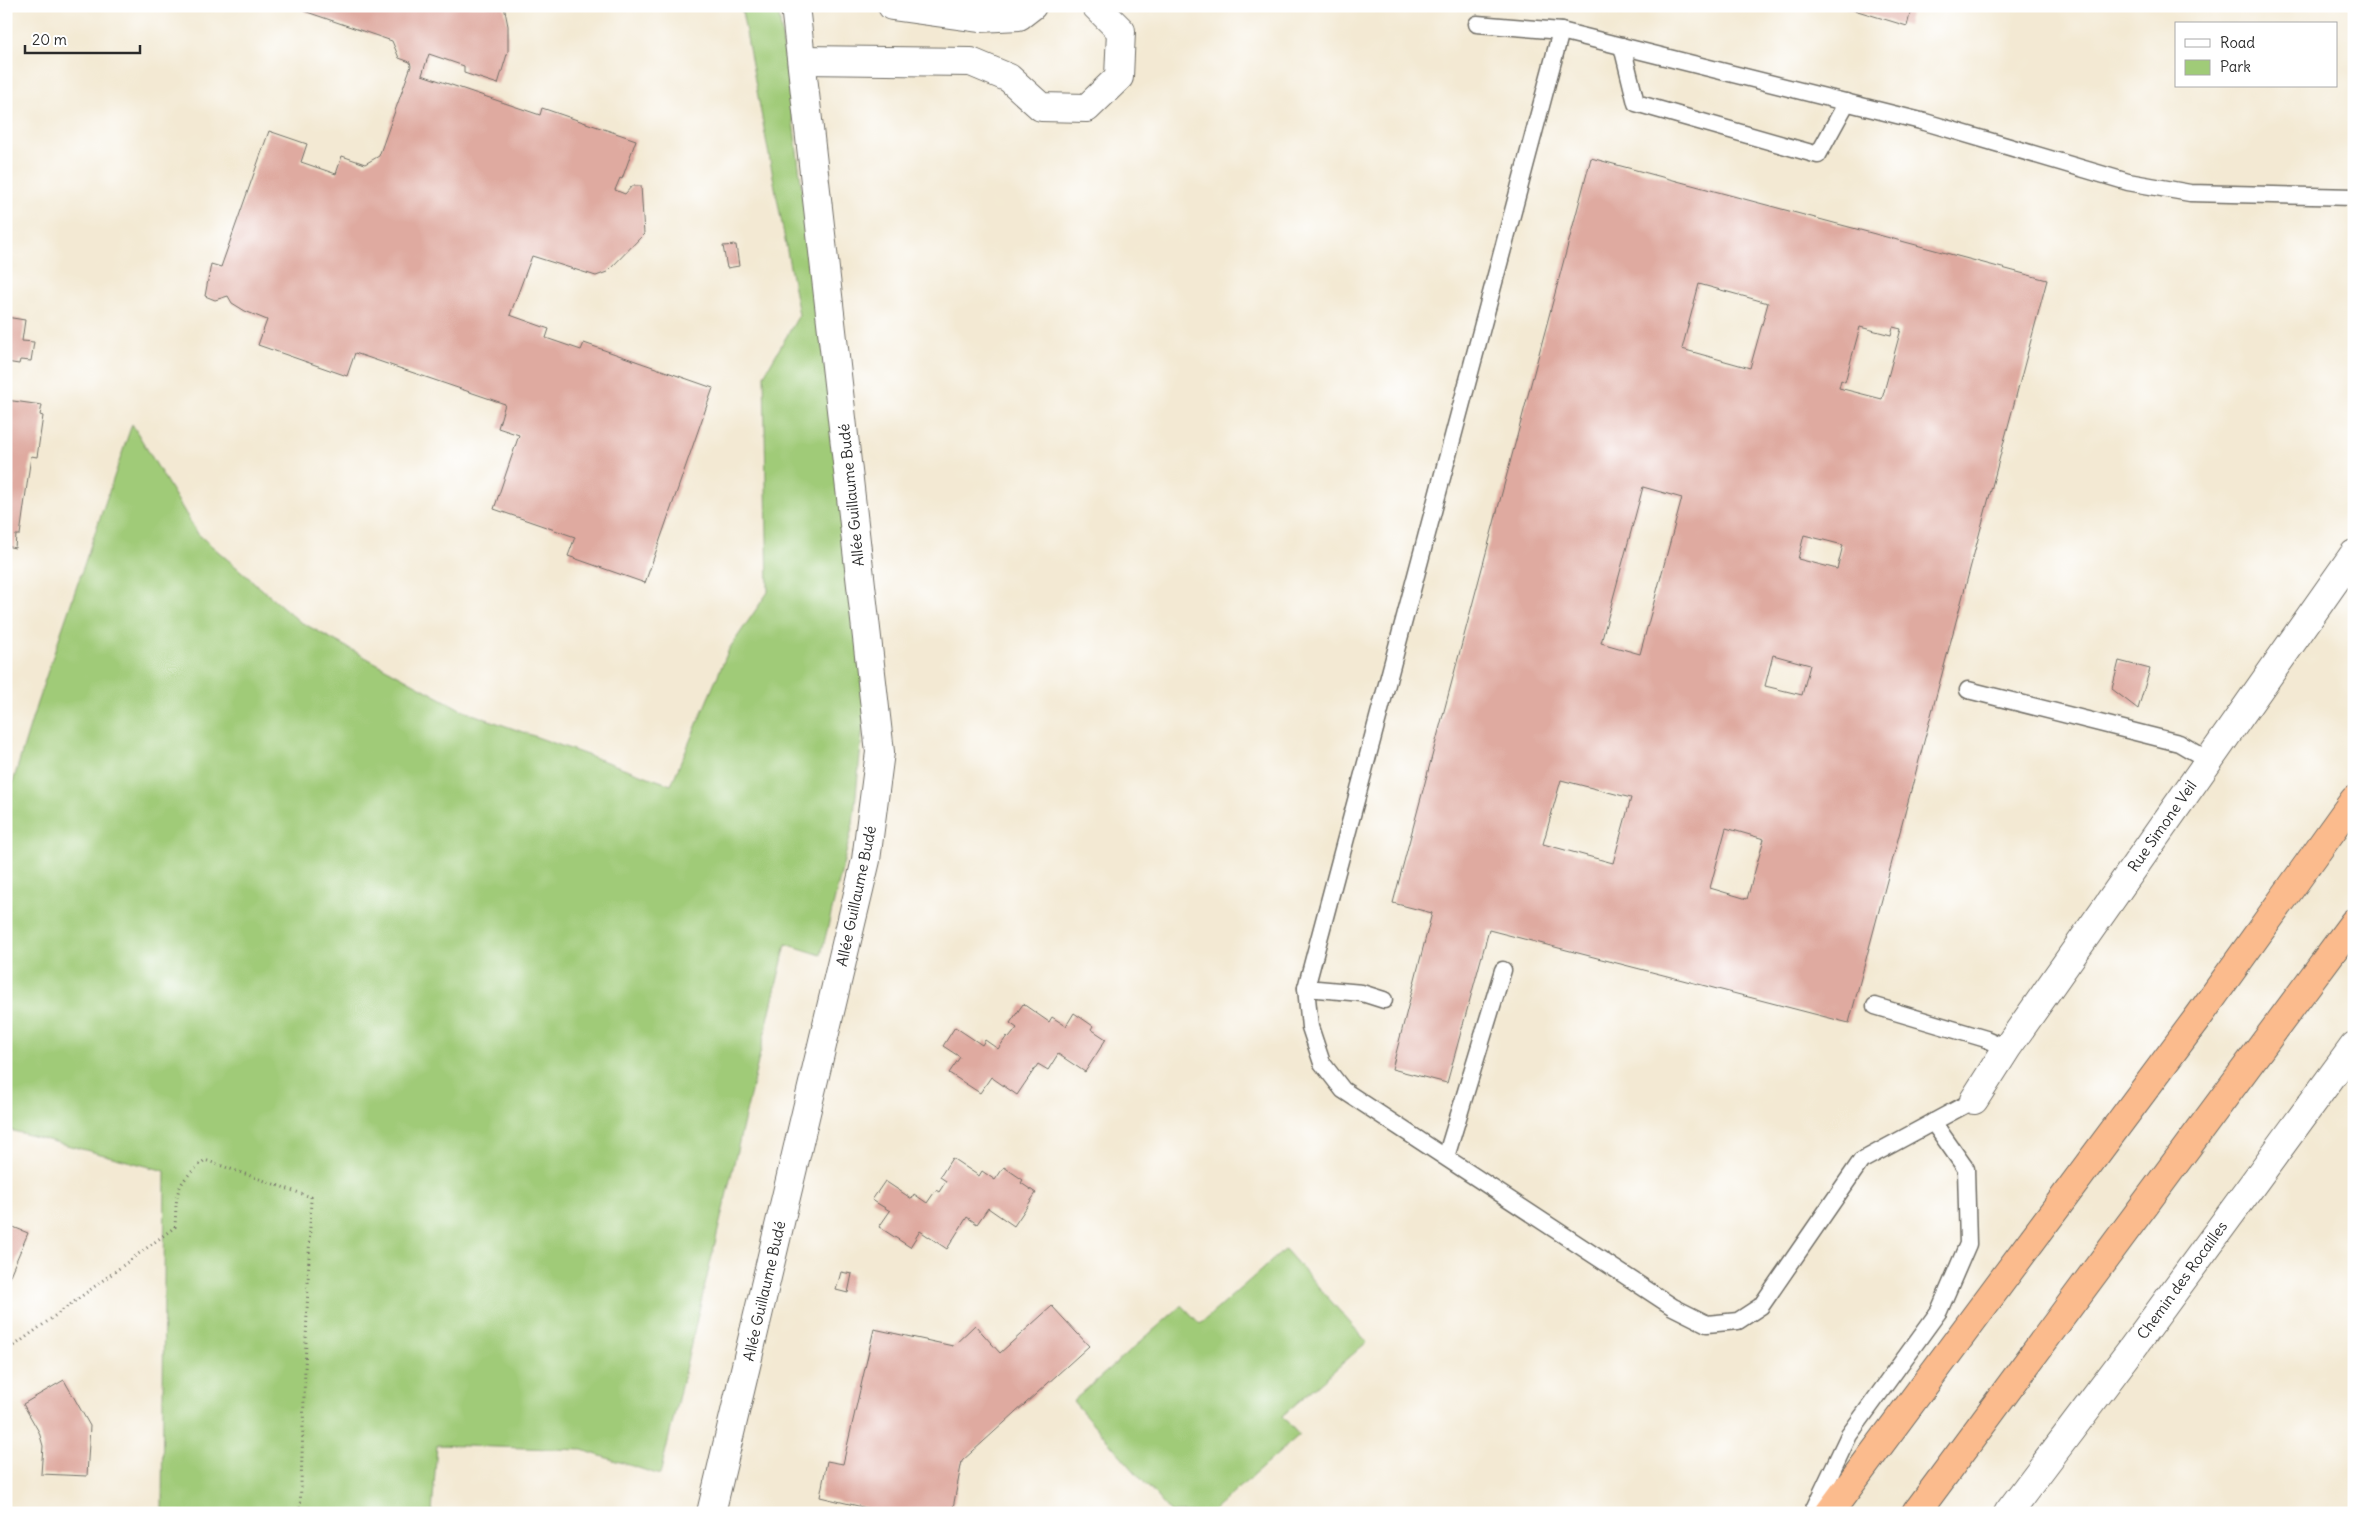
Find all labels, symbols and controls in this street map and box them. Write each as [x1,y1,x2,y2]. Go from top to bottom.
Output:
scale bar [25,22,140,54]
legend [2175,22,2338,88]
text: 20 m [32,30,67,49]
text: Road [2220,33,2255,52]
text: Park [2220,57,2251,76]
street label: Allée Guillaume Budé [834,423,868,567]
street label: Rue Simone Veil [2124,777,2200,875]
street label: Allée Guillaume Budé [832,824,880,968]
street label: Chemin des Rocailles [2133,1217,2231,1343]
street label: Allée Guillaume Budé [739,1219,789,1363]

